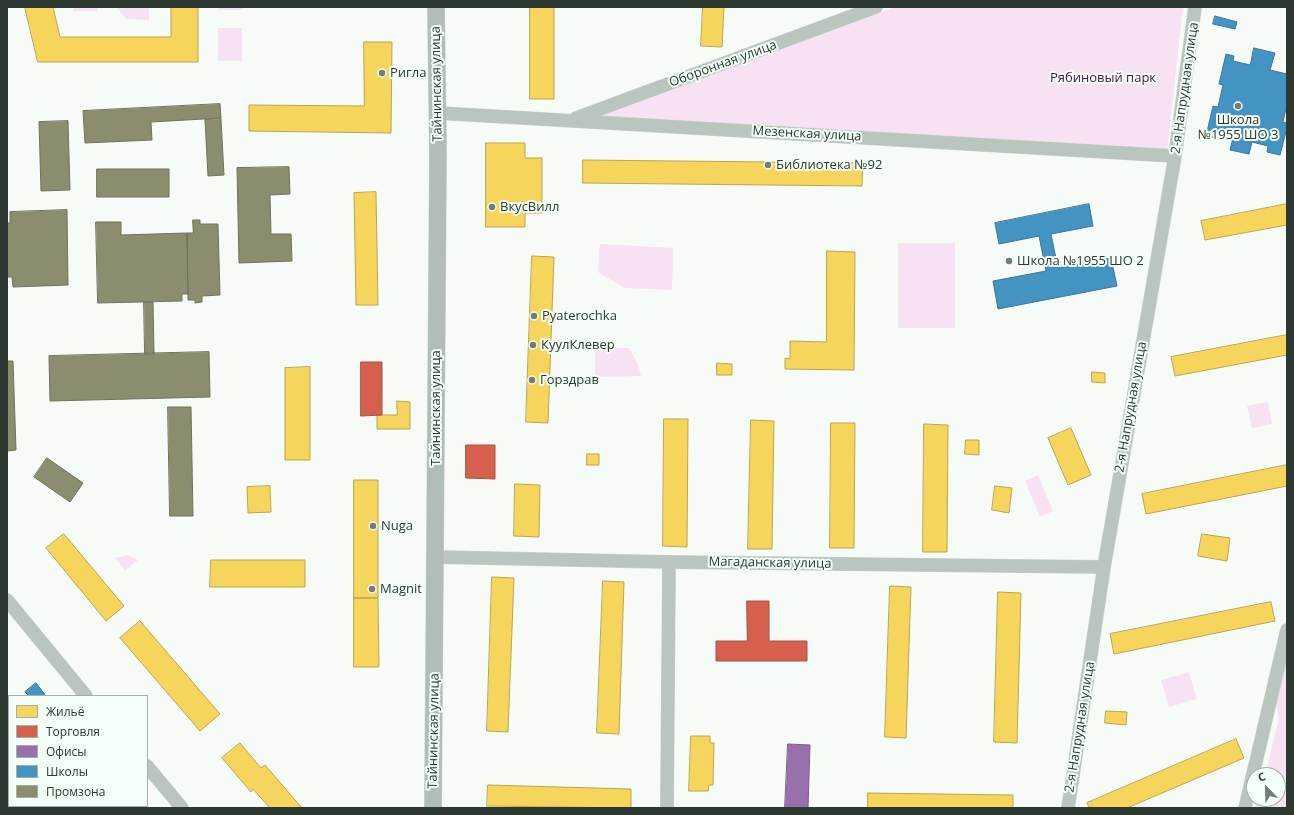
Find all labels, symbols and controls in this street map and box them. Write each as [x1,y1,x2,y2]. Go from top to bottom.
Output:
street label: 2-я Напрудная улица [1168,21,1202,155]
street label: Тайнинская улица [428,26,446,142]
street label: Оборонная улица [667,37,779,91]
place label: Ригла [390,65,426,81]
marker: Ригла [377,68,387,78]
park label: Рябиновый парк [1050,70,1156,86]
marker: Школа №1955 ШО 3 [1233,101,1243,111]
place label: Школа №1955 ШО 3 [1198,112,1278,143]
street label: Мезенская улица [752,123,862,145]
place label: Библиотека №92 [776,157,882,173]
marker: Библиотека №92 [763,160,773,170]
place label: ВкусВилл [500,199,559,215]
marker: ВкусВилл [487,202,497,212]
place label: Школа №1955 ШО 2 [1017,253,1144,269]
marker: Школа №1955 ШО 2 [1004,256,1014,266]
place label: Pyaterochka [542,308,617,324]
marker: Pyaterochka [529,311,539,321]
place label: КуулКлевер [541,337,615,353]
marker: КуулКлевер [528,340,538,350]
street label: 2-я Напрудная улица [1112,340,1150,474]
street label: Тайнинская улица [428,350,444,466]
place label: Горздрав [540,372,599,388]
marker: Горздрав [527,375,537,385]
place label: Nuga [381,518,413,534]
marker: Nuga [368,521,378,531]
street label: Магаданская улица [708,554,832,572]
place label: Magnit [380,581,422,597]
marker: Magnit [367,584,377,594]
street label: 2-я Напрудная улица [1062,660,1098,794]
street label: Тайнинская улица [425,673,443,789]
legend [8,695,148,807]
text: Жильё [46,703,84,720]
text: Торговля [46,723,100,740]
text: Офисы [46,743,87,760]
text: Школы [46,763,88,780]
north arrow [1246,767,1286,807]
text: С [1255,768,1268,785]
text: Промзона [46,783,105,800]

